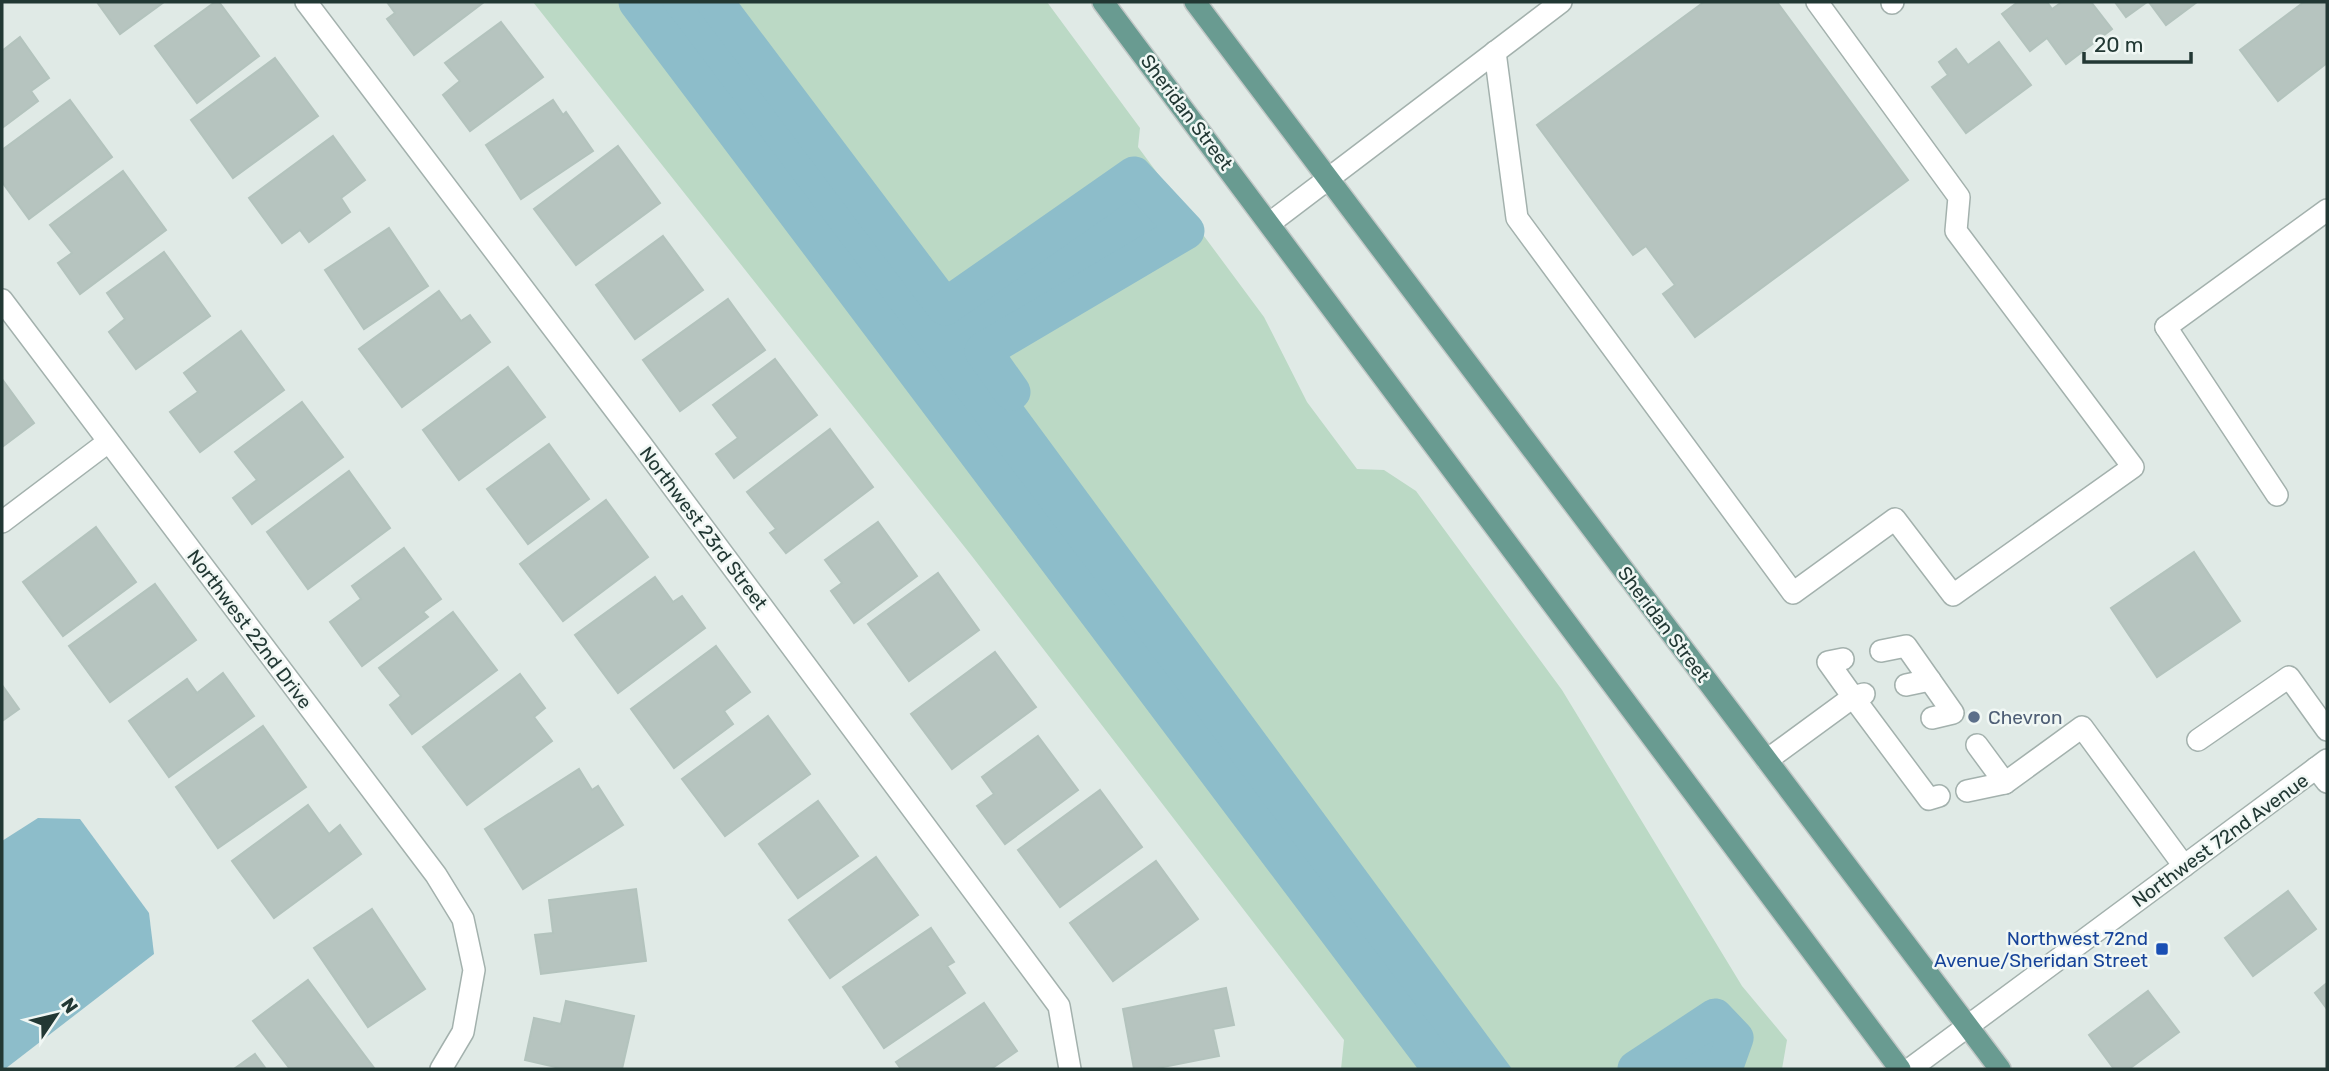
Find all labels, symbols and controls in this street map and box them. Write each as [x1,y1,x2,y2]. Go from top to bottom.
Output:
scale bar [2084,21,2191,65]
text: 20 m [2094,32,2143,57]
street label: Sheridan Street [1136,50,1238,175]
street label: Northwest 23rd Street [635,442,773,615]
street label: Northwest 22nd Drive [182,545,317,713]
street label: Sheridan Street [1613,562,1715,687]
place label: Chevron [1988,706,2063,729]
marker: Chevron [1966,709,1982,725]
street label: Northwest 72nd Avenue [2128,769,2313,912]
place label: Northwest 72nd Avenue/Sheridan Street [1934,927,2149,972]
marker: Northwest 72nd Avenue/Sheridan Street [2154,941,2170,957]
north arrow [21,980,91,1050]
text: N [56,993,83,1018]

